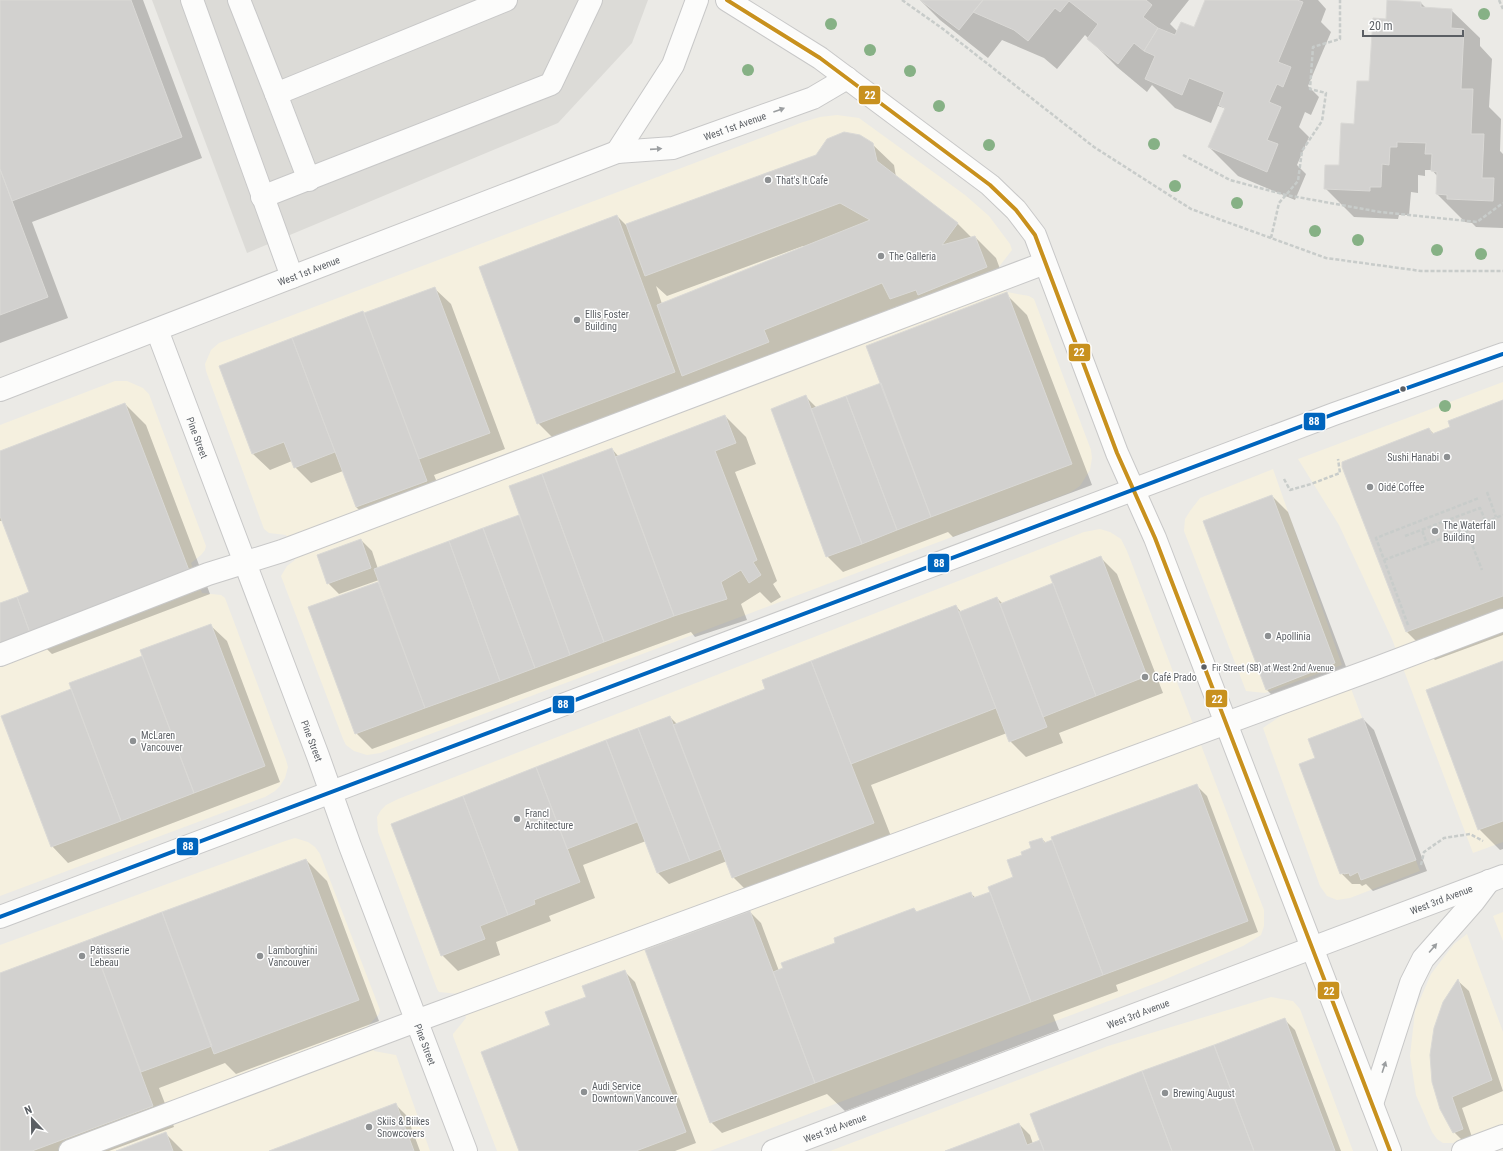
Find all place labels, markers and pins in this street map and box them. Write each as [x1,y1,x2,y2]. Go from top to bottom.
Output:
marker: That's It Cafe [763,175,773,185]
place label: That's It Cafe [776,175,828,186]
marker: The Galleria [876,251,886,261]
place label: The Galleria [889,251,936,262]
place label: Ellis Foster Building [585,309,629,332]
marker: Ellis Foster Building [572,315,582,325]
unlabelled marker [1398,384,1408,394]
place label: Sushi Hanabi [1387,452,1439,463]
marker: Sushi Hanabi [1442,452,1452,462]
marker: Oidé Coffee [1365,482,1375,492]
place label: Oidé Coffee [1378,482,1425,493]
place label: The Waterfall Building [1443,520,1496,543]
marker: The Waterfall Building [1430,526,1440,536]
marker: Apollinia [1263,631,1273,641]
place label: Apollinia [1276,631,1311,642]
marker: Fir Street (SB) at West 2nd Avenue [1199,662,1209,672]
place label: Fir Street (SB) at West 2nd Avenue [1212,663,1334,674]
marker: Café Prado [1140,672,1150,682]
place label: Café Prado [1153,672,1197,683]
place label: McLaren Vancouver [141,730,182,753]
marker: McLaren Vancouver [128,736,138,746]
place label: Francl Architecture [525,808,573,831]
marker: Francl Architecture [512,814,522,824]
place label: Pâtisserie Lebeau [90,945,130,968]
place label: Lamborghini Vancouver [268,945,317,968]
marker: Pâtisserie Lebeau [77,951,87,961]
marker: Lamborghini Vancouver [255,951,265,961]
place label: Audi Service Downtown Vancouver [592,1081,677,1104]
marker: Audi Service Downtown Vancouver [579,1087,589,1097]
marker: Brewing August [1160,1088,1170,1098]
place label: Brewing August [1173,1088,1235,1099]
place label: Skiis & Biikes Snowcovers [377,1116,430,1139]
marker: Skiis & Biikes Snowcovers [364,1122,374,1132]

